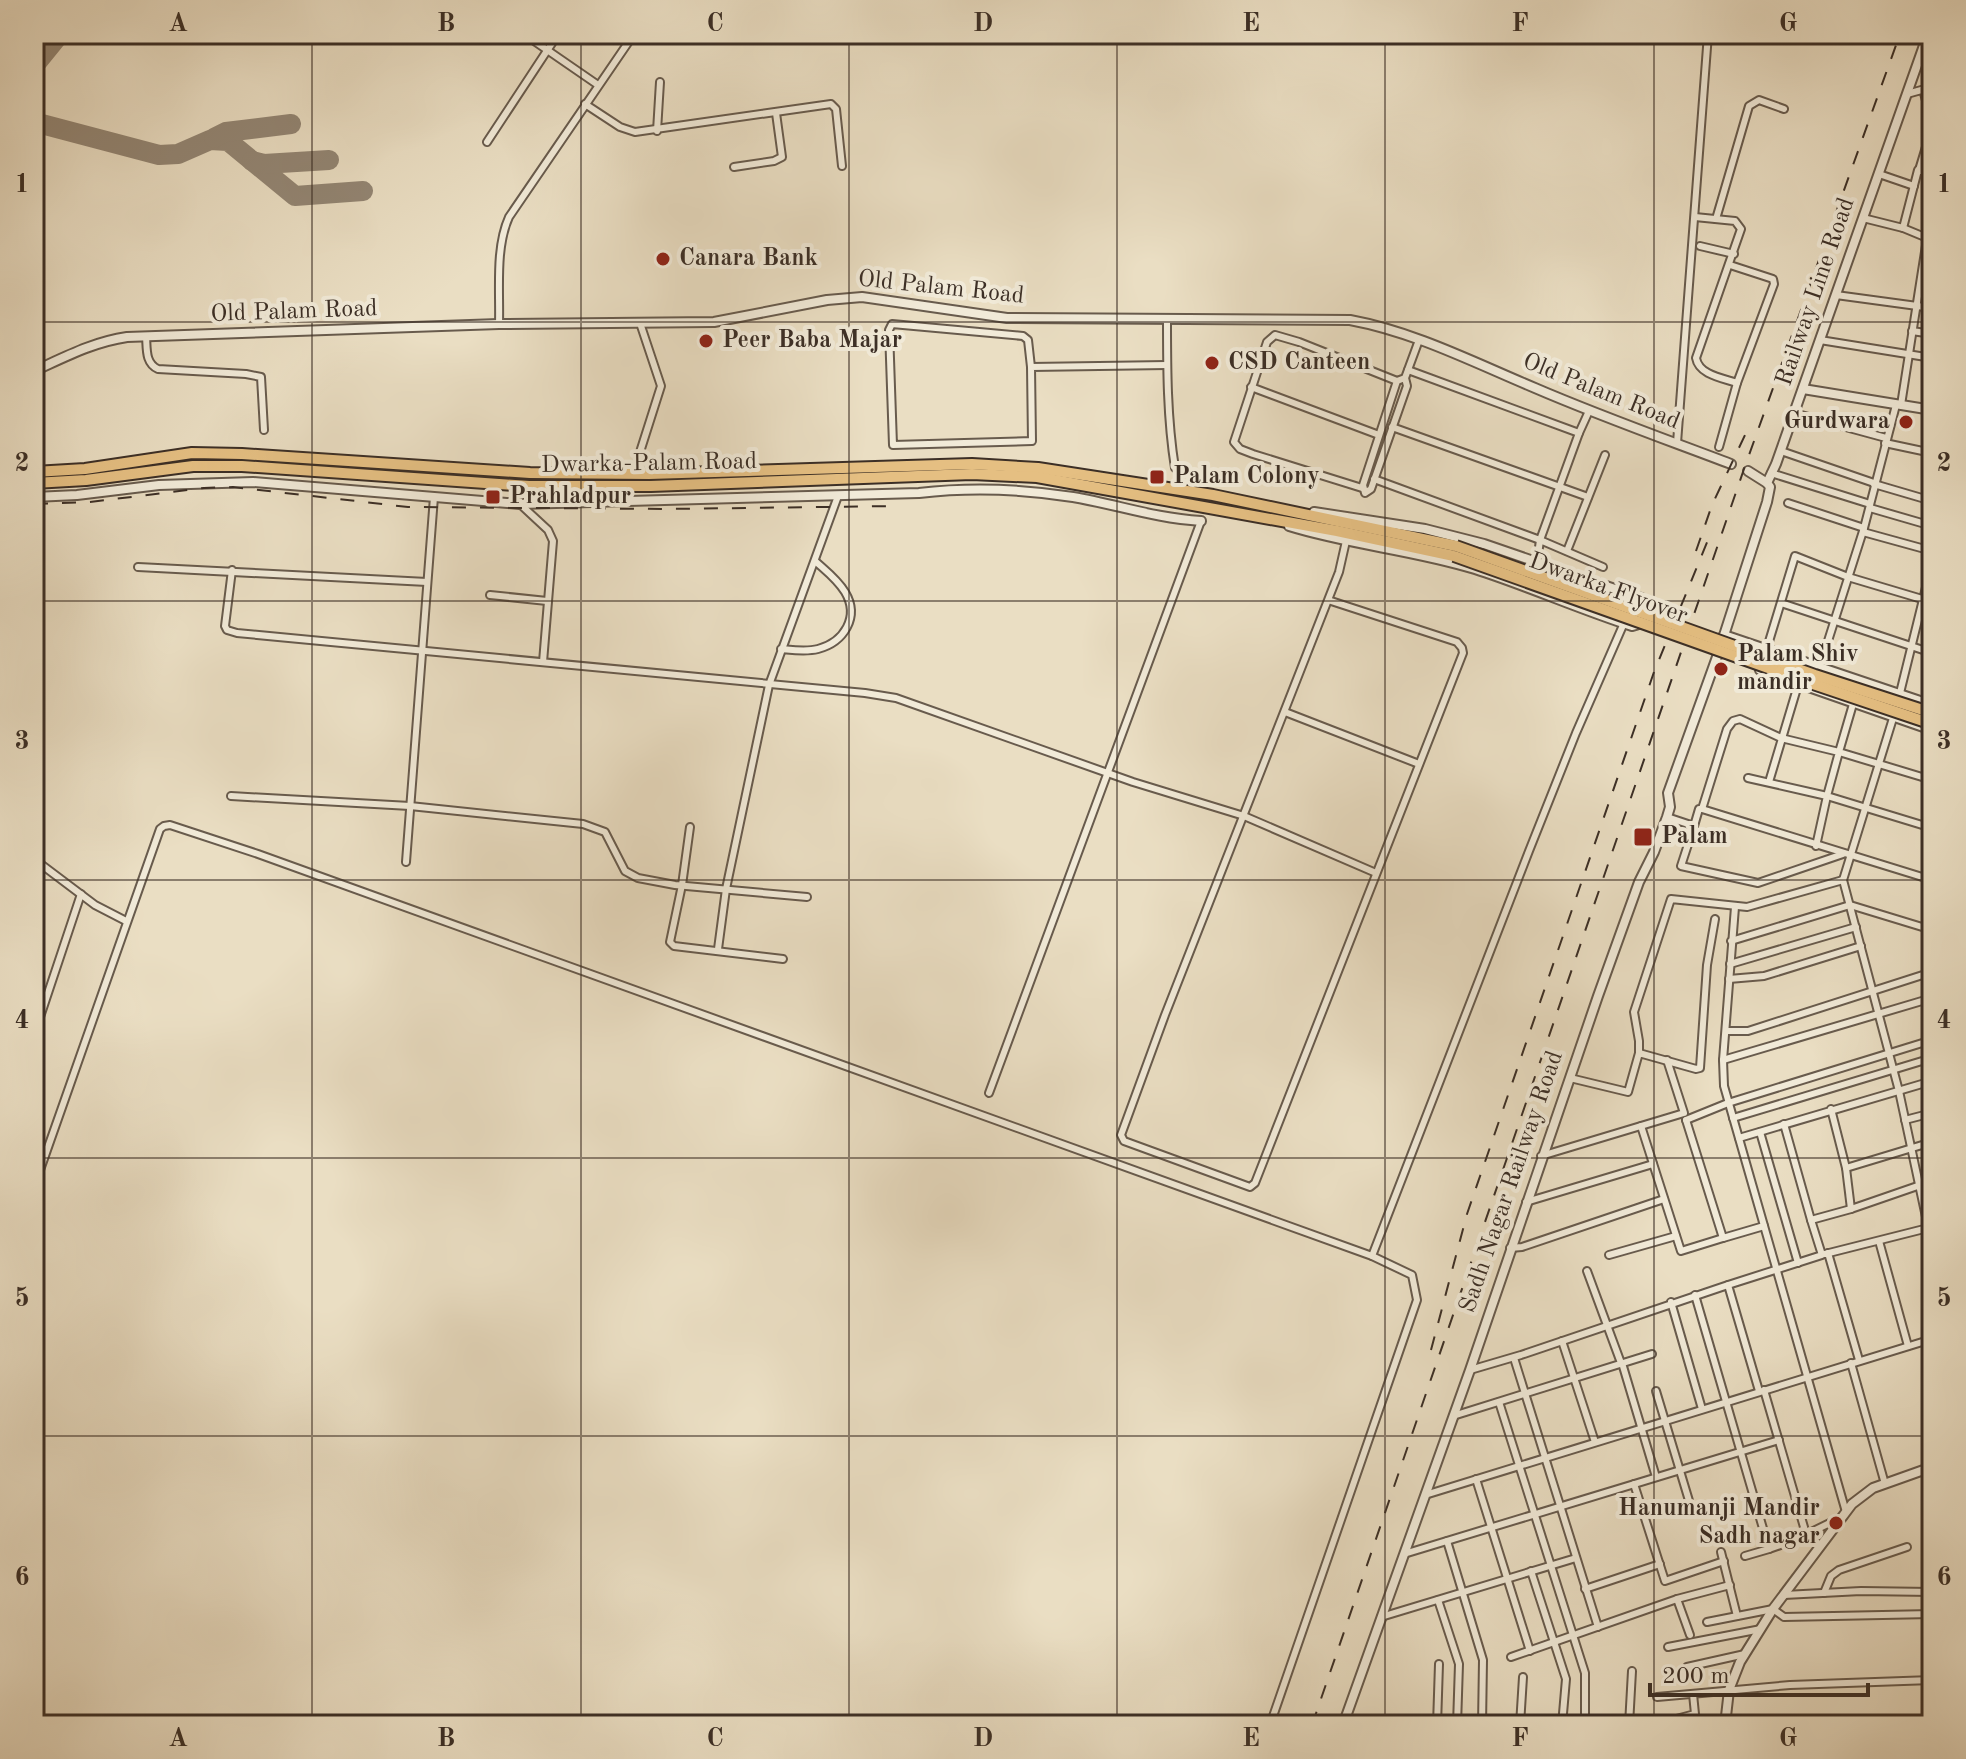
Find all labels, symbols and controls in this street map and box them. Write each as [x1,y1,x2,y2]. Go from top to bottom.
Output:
text: A [168,11,188,37]
text: B [437,11,455,37]
text: C [706,11,724,37]
text: D [973,11,993,37]
text: E [1242,11,1260,37]
text: F [1511,11,1529,37]
text: G [1779,11,1797,37]
text: 1 [14,172,30,198]
text: 1 [1936,172,1952,198]
street label: Railway Line Road [1772,195,1860,389]
place label: Canara Bank [679,247,818,271]
marker: Canara Bank [654,250,672,268]
street label: Old Palam Road [857,267,1025,309]
street label: Old Palam Road [210,297,378,327]
place label: Peer Baba Majar [722,329,902,353]
marker: Peer Baba Majar [697,332,715,350]
street label: Old Palam Road [1519,350,1683,434]
place label: CSD Canteen [1228,351,1370,375]
marker: CSD Canteen [1203,354,1221,372]
place label: Gurdwara [1784,410,1890,434]
marker: Gurdwara [1897,413,1915,431]
street label: Dwarka-Palam Road [541,450,757,478]
text: 2 [14,451,30,477]
text: 2 [1936,451,1952,477]
place label: Palam Colony [1173,465,1320,489]
marker: Palam Colony [1148,468,1166,486]
place label: Prahladpur [509,485,631,509]
marker: Prahladpur [484,488,502,506]
street label: Dwarka Flyover [1525,549,1691,629]
place label: Palam Shiv mandir [1737,643,1859,695]
marker: Palam Shiv mandir [1712,660,1730,678]
text: 3 [14,729,30,755]
text: 3 [1936,729,1952,755]
place label: Palam [1661,825,1728,849]
marker: Palam [1632,826,1654,848]
text: 4 [14,1008,30,1034]
text: 4 [1936,1008,1952,1034]
street label: Sadh Nagar Railway Road [1456,1048,1568,1316]
text: 5 [14,1286,30,1312]
text: 5 [1936,1286,1952,1312]
place label: Hanumanji Mandir Sadh nagar [1618,1497,1820,1549]
marker: Hanumanji Mandir Sadh nagar [1827,1514,1845,1532]
text: 6 [14,1565,30,1591]
text: 6 [1936,1565,1952,1591]
scale bar [1650,1647,1868,1697]
text: 200 m [1662,1665,1730,1689]
text: A [168,1726,188,1752]
text: B [437,1726,455,1752]
text: C [706,1726,724,1752]
text: D [973,1726,993,1752]
text: E [1242,1726,1260,1752]
text: F [1511,1726,1529,1752]
text: G [1779,1726,1797,1752]

